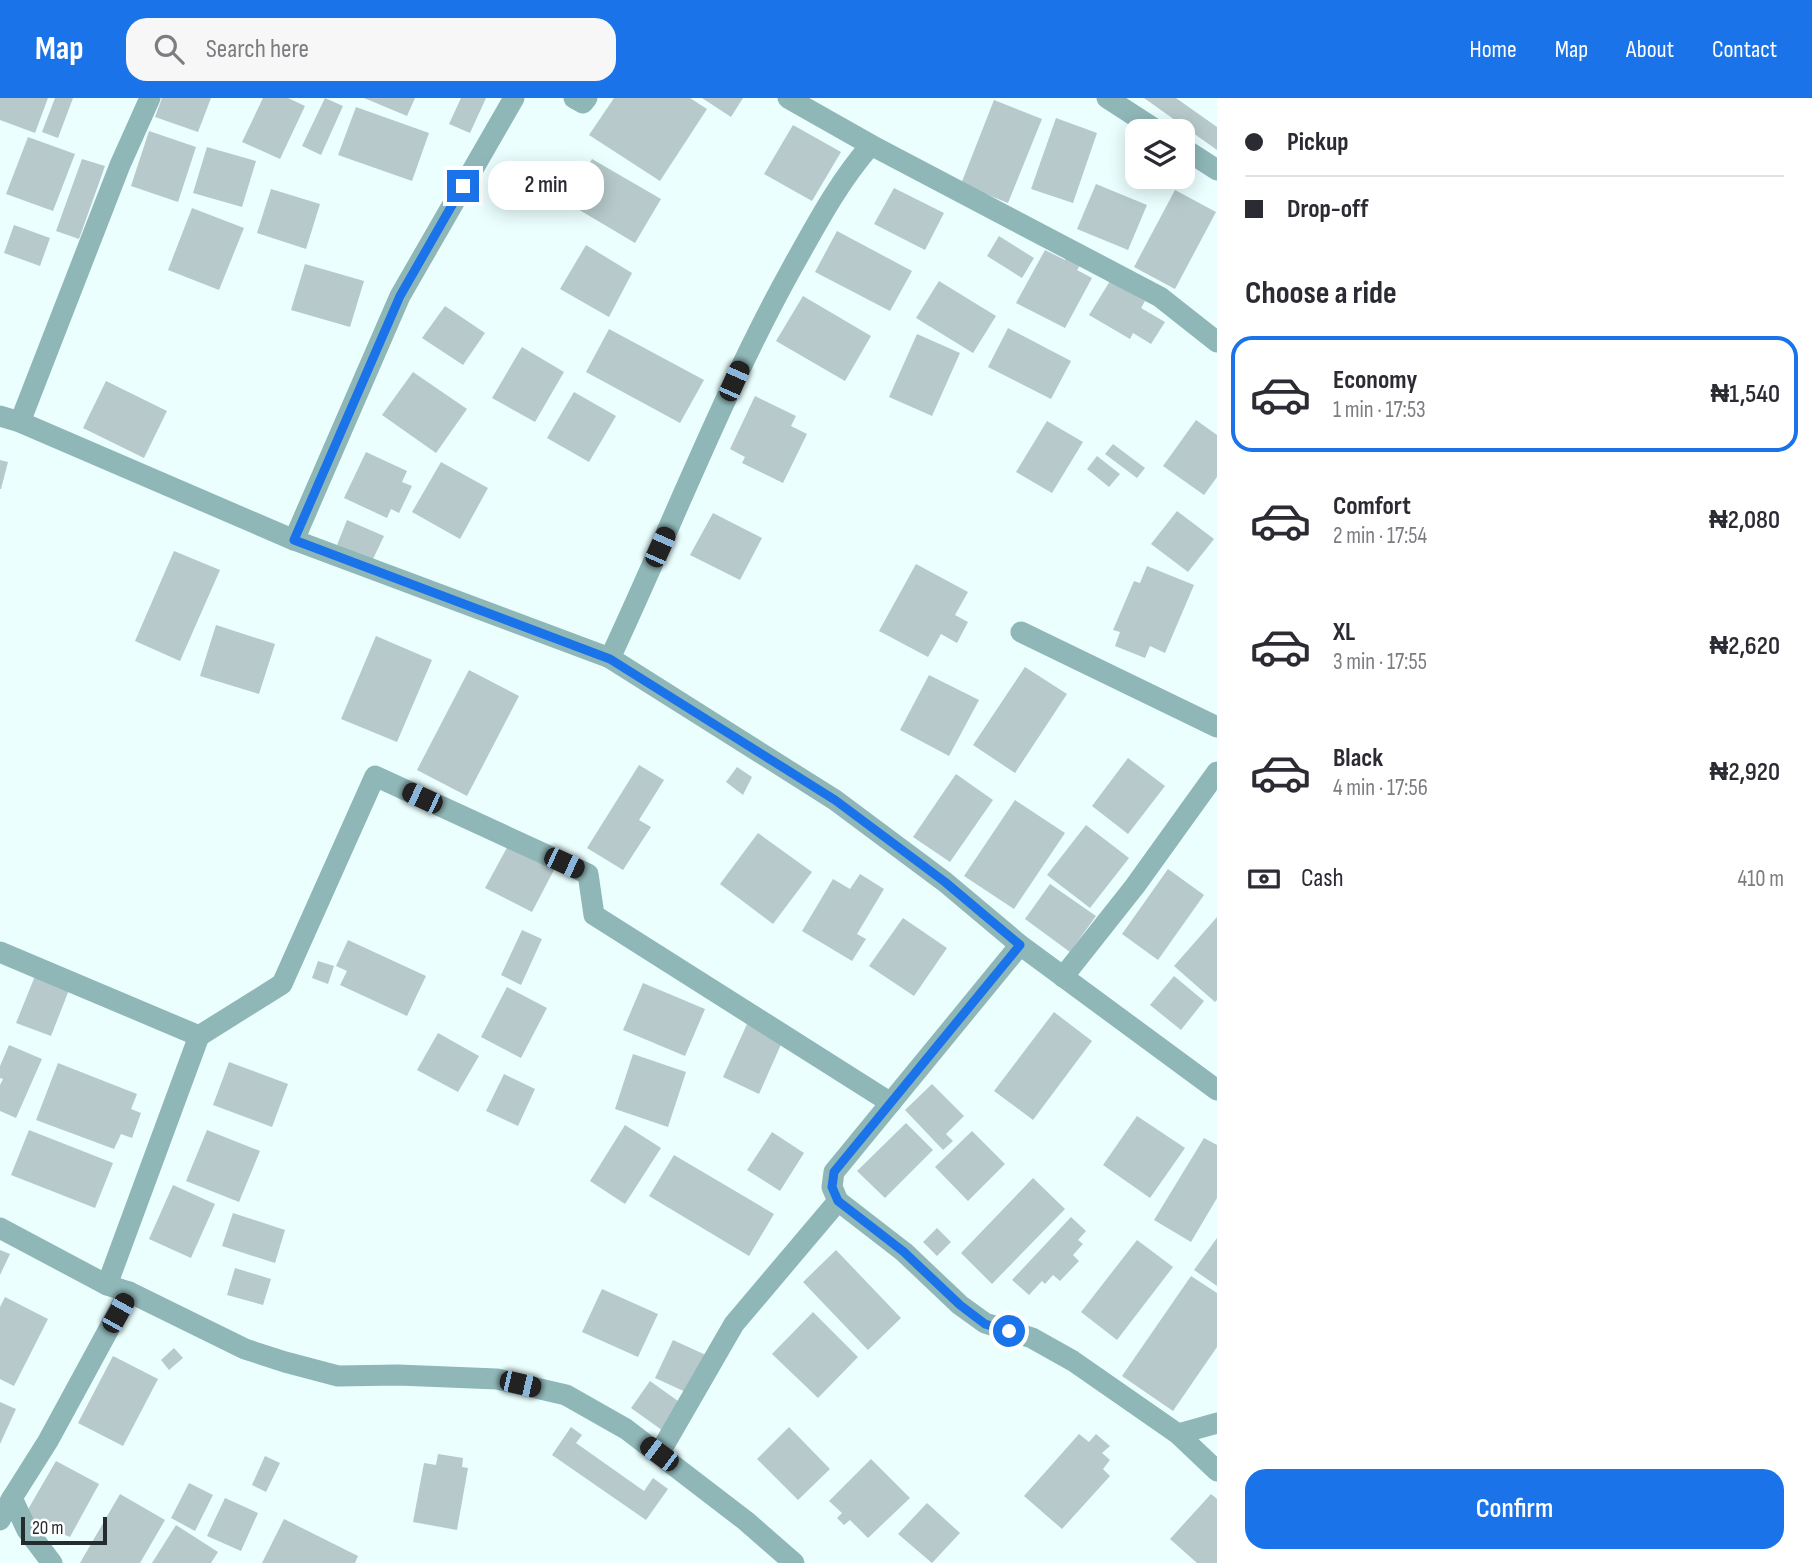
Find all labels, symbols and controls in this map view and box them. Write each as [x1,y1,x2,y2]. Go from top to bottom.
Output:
search box [126,18,616,81]
text: Map [35,29,84,69]
icon: search [150,30,188,68]
text: Search here [206,34,309,65]
text: Home [1469,35,1517,64]
text: Map [1555,35,1588,64]
text: About [1626,35,1674,64]
text: Contact [1712,35,1777,64]
map controls [1125,119,1195,189]
button: layers [1125,119,1195,189]
text: Pickup [1287,127,1349,158]
callout: 2 min [488,162,603,210]
route end [447,170,479,202]
text: 2 min [524,171,568,199]
text: Drop-off [1287,194,1368,225]
text: Choose a ride [1245,274,1397,313]
car [716,358,753,404]
icon: car [1249,363,1312,426]
text: Economy [1333,365,1417,396]
text: ₦1,540 [1711,379,1780,410]
text: 1 min · 17:53 [1333,396,1426,424]
icon: car [1249,489,1312,552]
text: Comfort [1333,491,1411,522]
text: ₦2,080 [1709,505,1780,536]
text: 2 min · 17:54 [1333,522,1427,550]
car [642,524,679,570]
icon: car [1249,615,1312,678]
text: XL [1333,617,1355,648]
text: ₦2,620 [1710,631,1780,662]
text: 3 min · 17:55 [1333,648,1427,676]
icon: car [1249,741,1312,804]
text: Black [1333,743,1383,774]
text: ₦2,920 [1710,757,1780,788]
text: 4 min · 17:56 [1333,774,1428,802]
car [399,780,446,816]
car [541,845,588,881]
icon: cash [1245,860,1283,898]
text: Cash [1301,863,1344,894]
text: 410 m [1738,865,1784,893]
car [99,1290,138,1336]
route start [993,1315,1025,1347]
car [498,1369,543,1399]
car [636,1433,683,1475]
button: Confirm [1245,1469,1784,1549]
scale bar [21,1514,107,1546]
text: 20 m [32,1517,64,1540]

